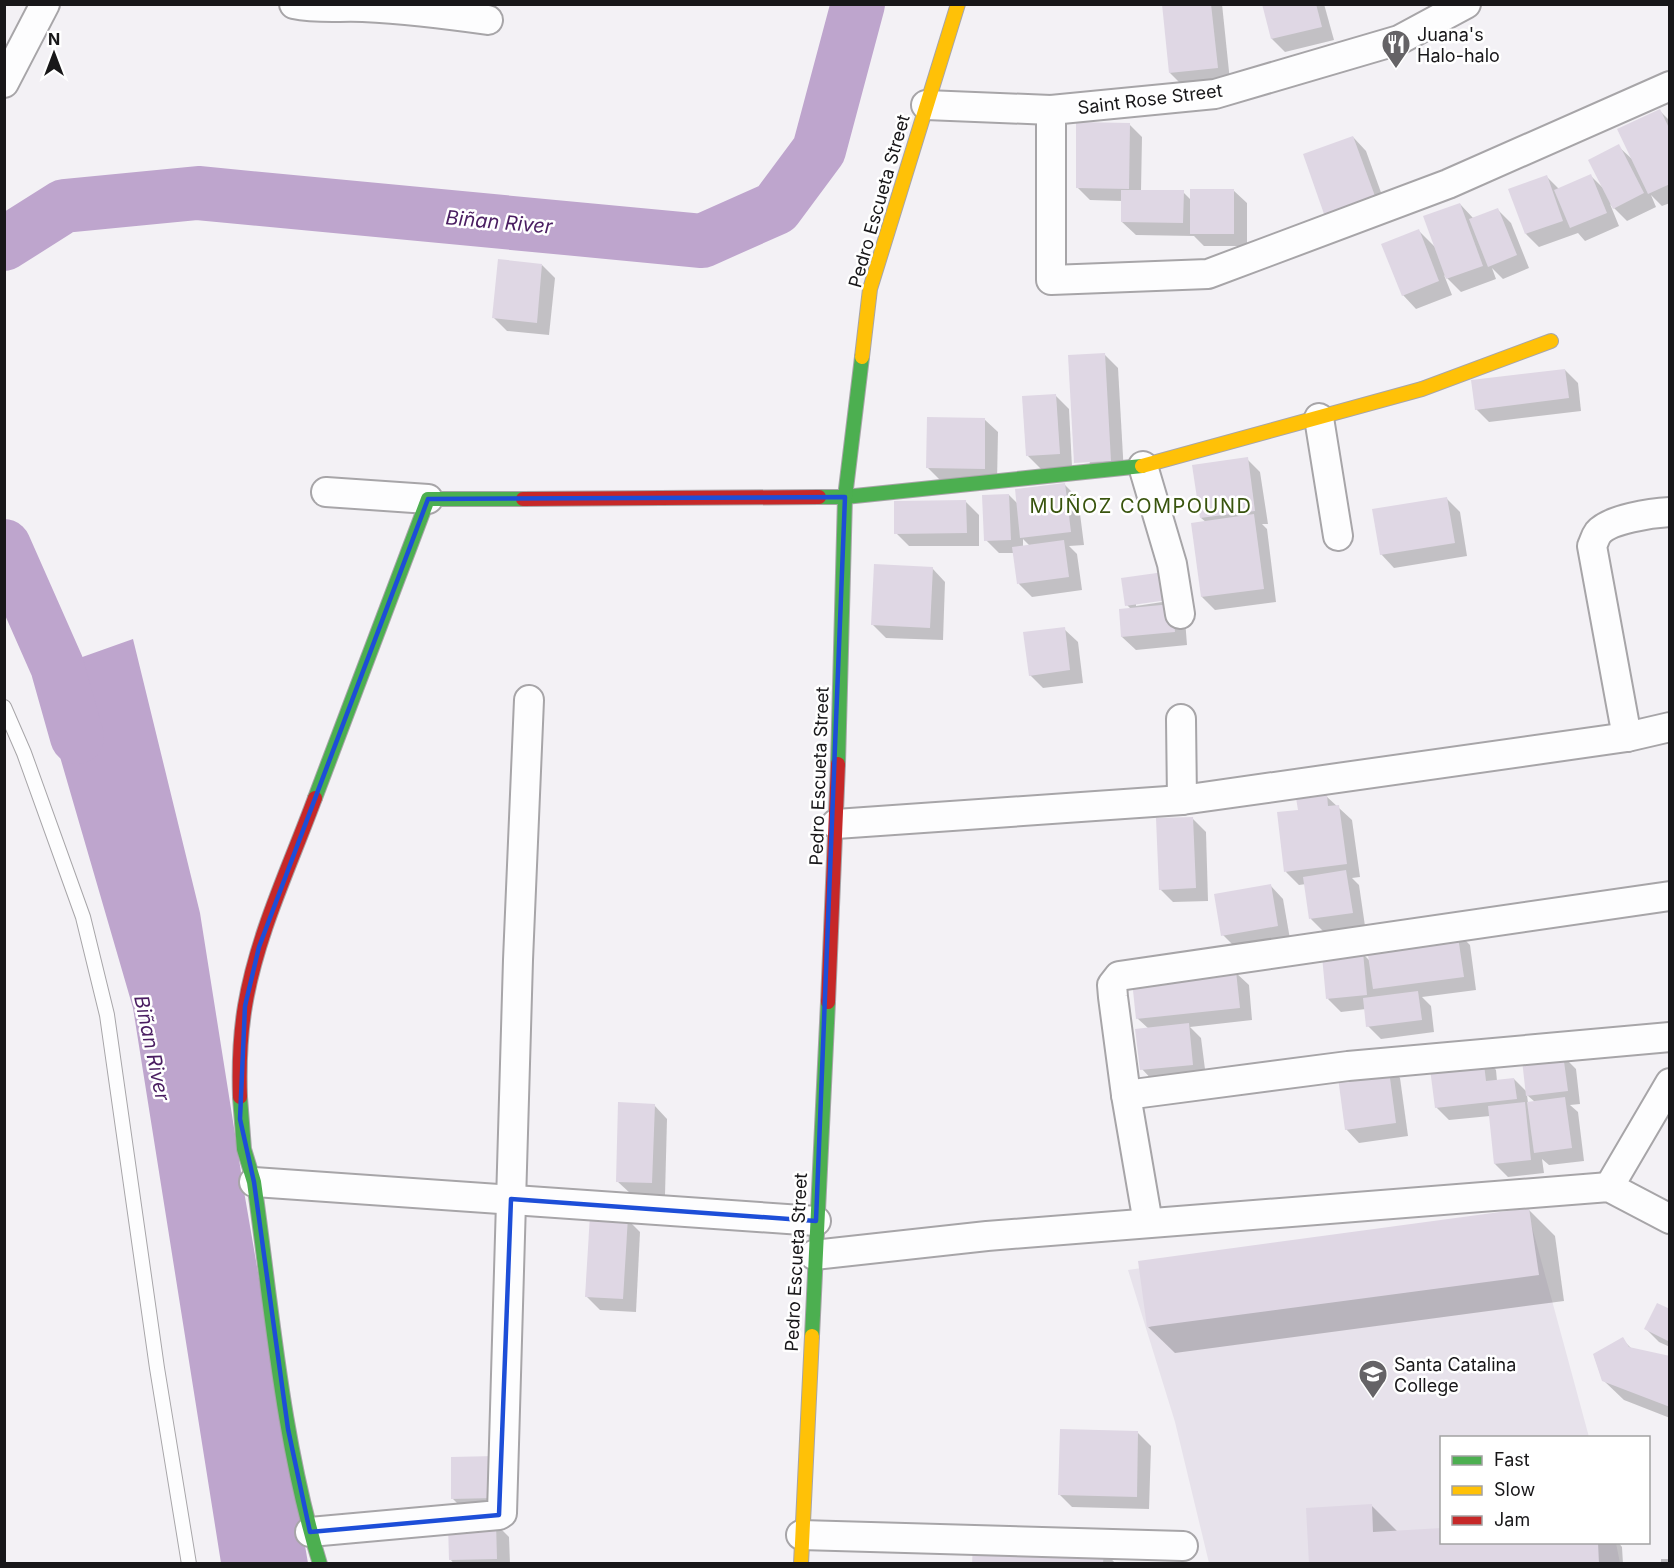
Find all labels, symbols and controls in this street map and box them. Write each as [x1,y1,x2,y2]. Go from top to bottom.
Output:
north arrow [24,24,84,84]
place label: Juana's Halo-halo [1417,24,1500,66]
restaurant icon: Juana's Halo-halo [1380,28,1412,70]
text: N [48,29,60,49]
street label: Saint Rose Street [1076,80,1224,118]
street label: Pedro Escueta Street [844,112,914,290]
water label: Biñan River [445,205,554,239]
district label: MUÑOZ COMPOUND [1030,493,1252,518]
street label: Pedro Escueta Street [805,686,833,866]
water label: Biñan River [129,993,175,1103]
street label: Pedro Escueta Street [781,1172,811,1352]
place label: Santa Catalina College [1394,1354,1516,1396]
school or university icon: Santa Catalina College [1357,1358,1389,1400]
legend [1440,1436,1650,1544]
text: Fast [1494,1449,1530,1470]
text: Slow [1494,1479,1535,1500]
text: Jam [1494,1509,1530,1530]

